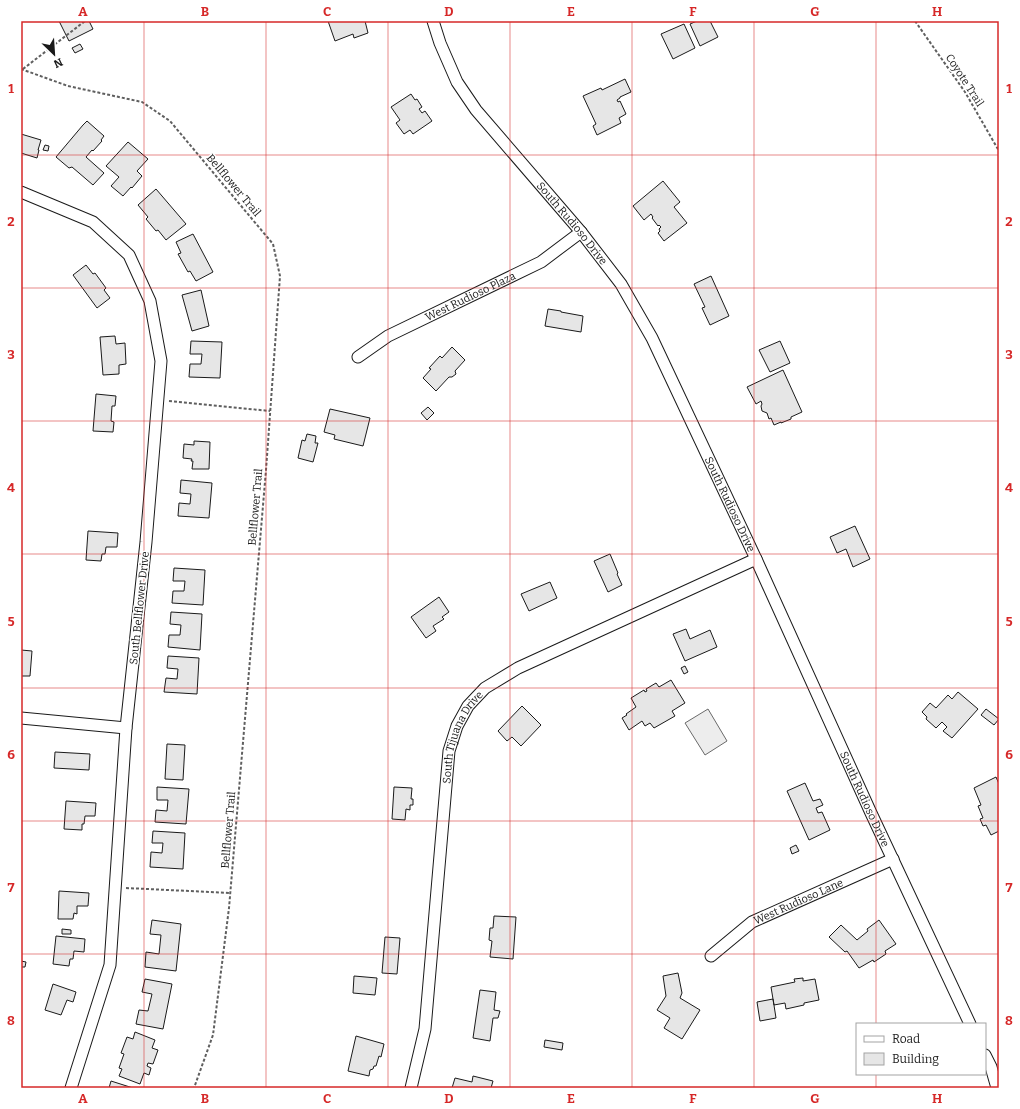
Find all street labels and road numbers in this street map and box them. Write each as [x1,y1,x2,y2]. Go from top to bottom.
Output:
street label: Coyote Trail [943,52,986,109]
street label: Bellflower Trail [204,152,263,219]
street label: South Rudioso Drive [534,179,610,267]
street label: West Rudioso Plaza [423,269,518,324]
street label: South Rudioso Drive [702,455,758,554]
street label: Bellflower Trail [246,468,265,546]
street label: South Bellflower Drive [127,551,152,665]
street label: South Tijuana Drive [440,689,486,784]
street label: South Rudioso Drive [837,749,892,849]
street label: Bellflower Trail [219,791,238,869]
street label: West Rudioso Lane [752,876,845,927]

